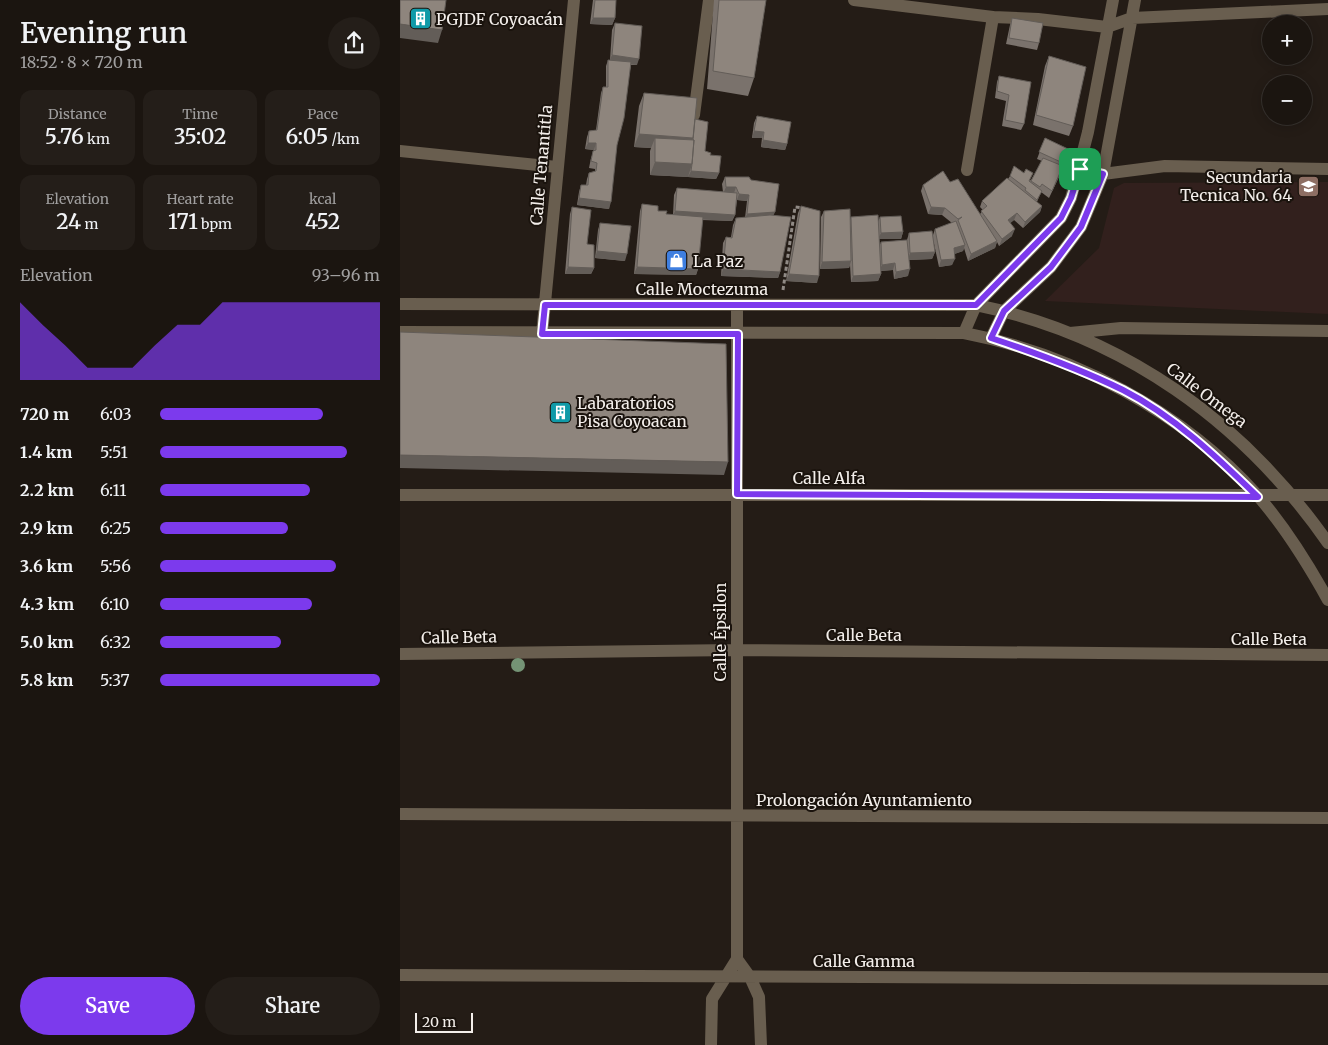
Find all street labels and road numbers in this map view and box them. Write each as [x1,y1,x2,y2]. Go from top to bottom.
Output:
street label: Calle Tenantitla [526,103,556,226]
street label: Calle Moctezuma [636,279,769,299]
street label: Calle Omega [1163,358,1251,432]
street label: Calle Alfa [793,468,866,488]
street label: Calle Épsilon [710,582,730,681]
street label: Calle Beta [826,625,902,645]
street label: Calle Beta [421,626,497,648]
street label: Calle Beta [1231,629,1307,649]
street label: Prolongación Ayuntamiento [756,790,972,810]
street label: Calle Gamma [813,951,915,971]

